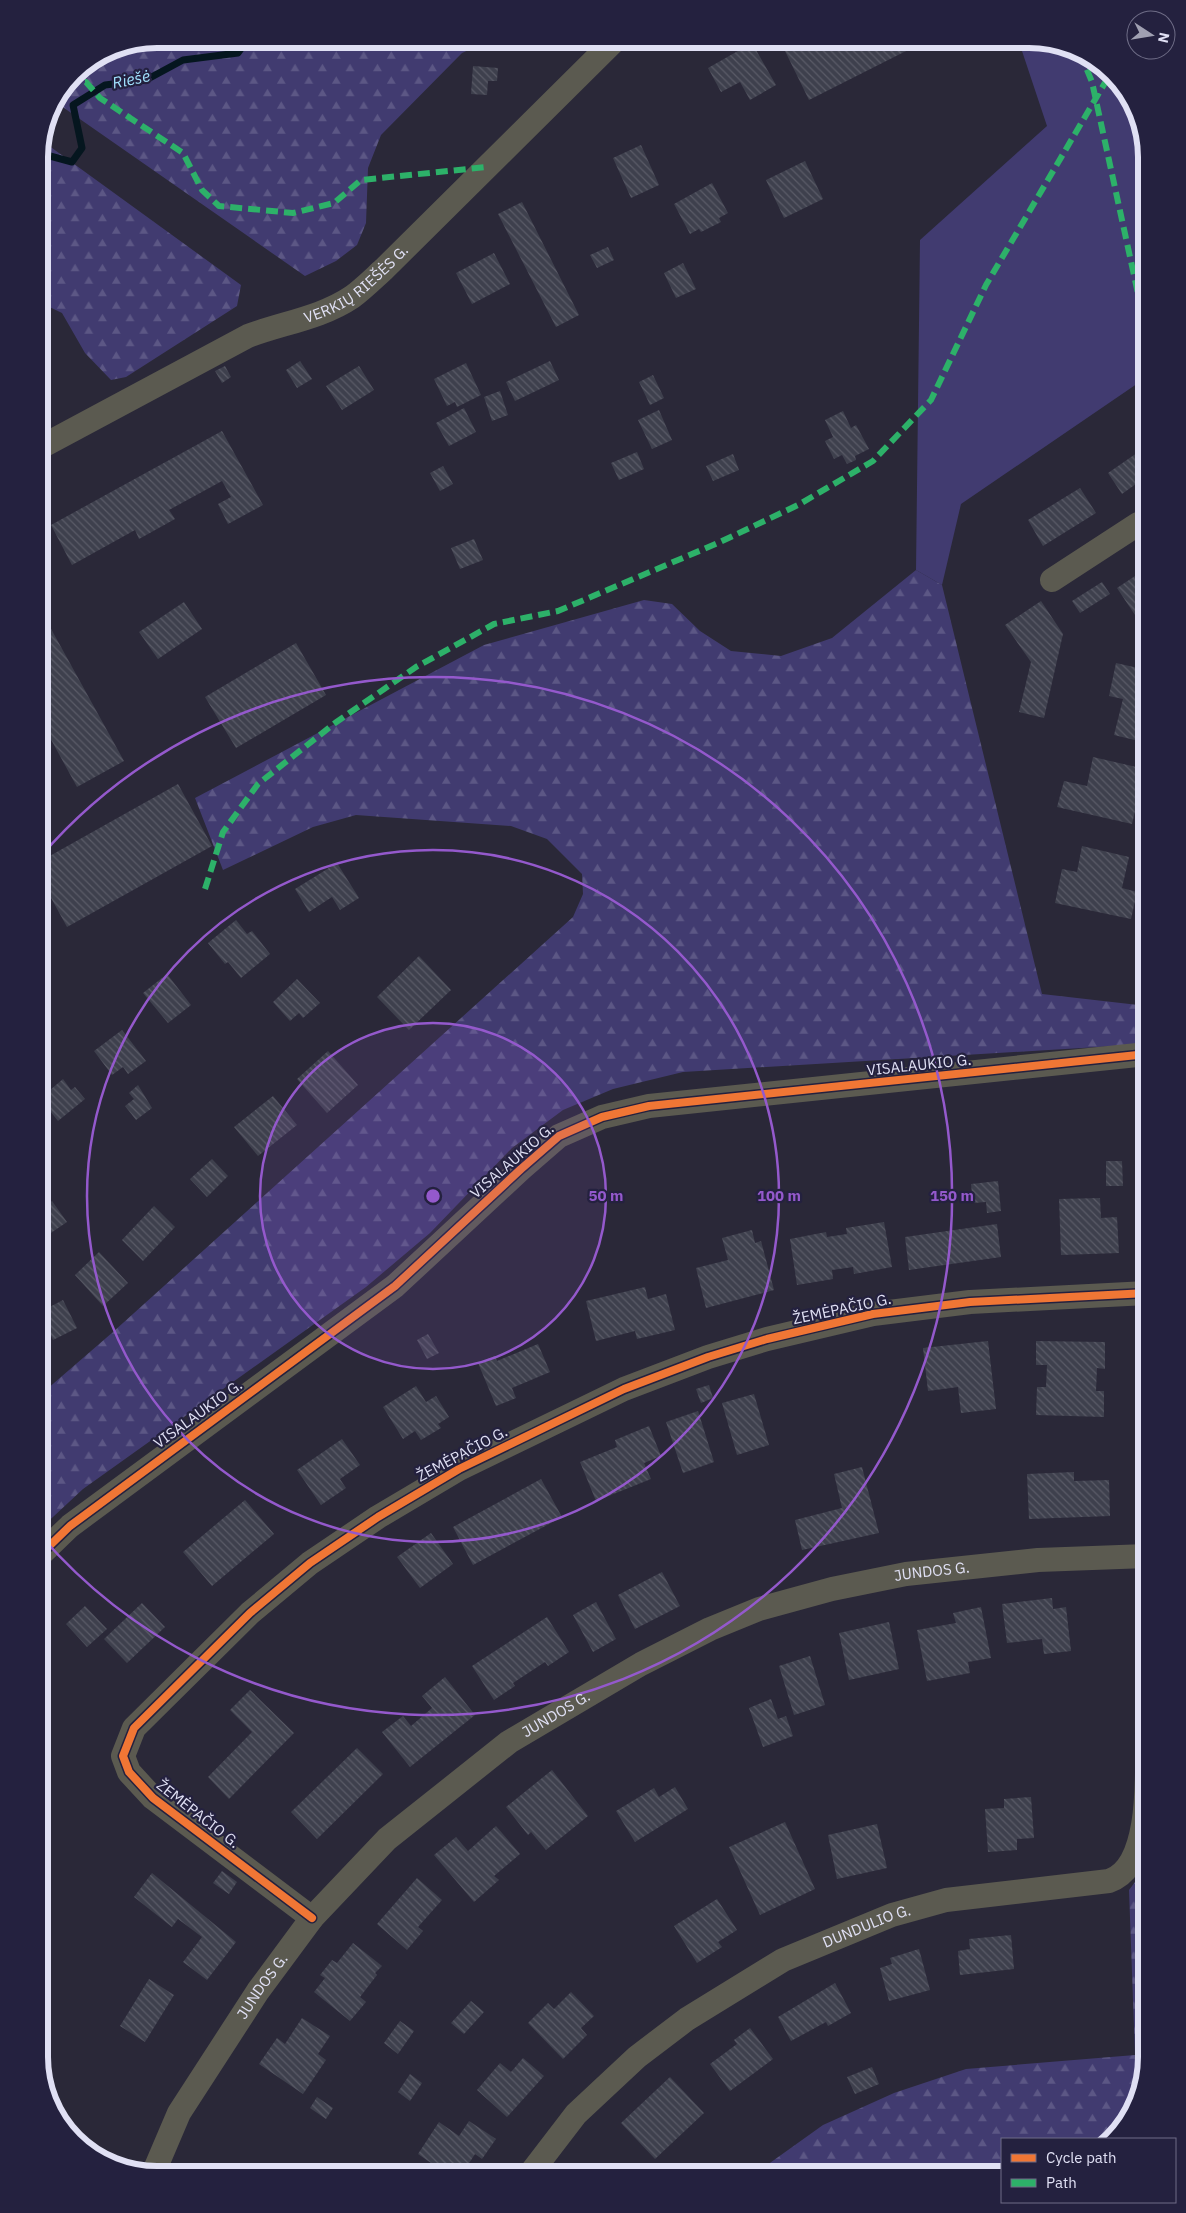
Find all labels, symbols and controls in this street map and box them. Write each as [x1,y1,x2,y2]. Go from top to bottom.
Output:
north arrow [1126,10,1176,60]
text: N [1154,31,1174,45]
water label: Riešė [110,65,152,93]
street label: VERKIŲ RIEŠĖS G. [301,240,412,327]
street label: VISALAUKIO G. [866,1050,972,1079]
street label: VISALAUKIO G. [466,1119,558,1202]
text: 50 m [589,1186,623,1205]
text: 100 m [757,1186,801,1205]
text: 150 m [930,1186,974,1205]
centre of rings [424,1187,442,1205]
street label: ŽEMĖPAČIO G. [791,1289,893,1328]
street label: VISALAUKIO G. [150,1375,246,1452]
street label: ŽEMĖPAČIO G. [413,1422,510,1485]
street label: JUNDOS G. [892,1557,971,1585]
street label: JUNDOS G. [518,1686,593,1741]
street label: ŽEMĖPAČIO G. [153,1775,244,1852]
street label: DUNDULIO G. [820,1900,913,1952]
street label: JUNDOS G. [232,1949,292,2022]
legend [1001,2138,1176,2203]
text: Cycle path [1046,2148,1117,2167]
text: Path [1046,2173,1077,2192]

